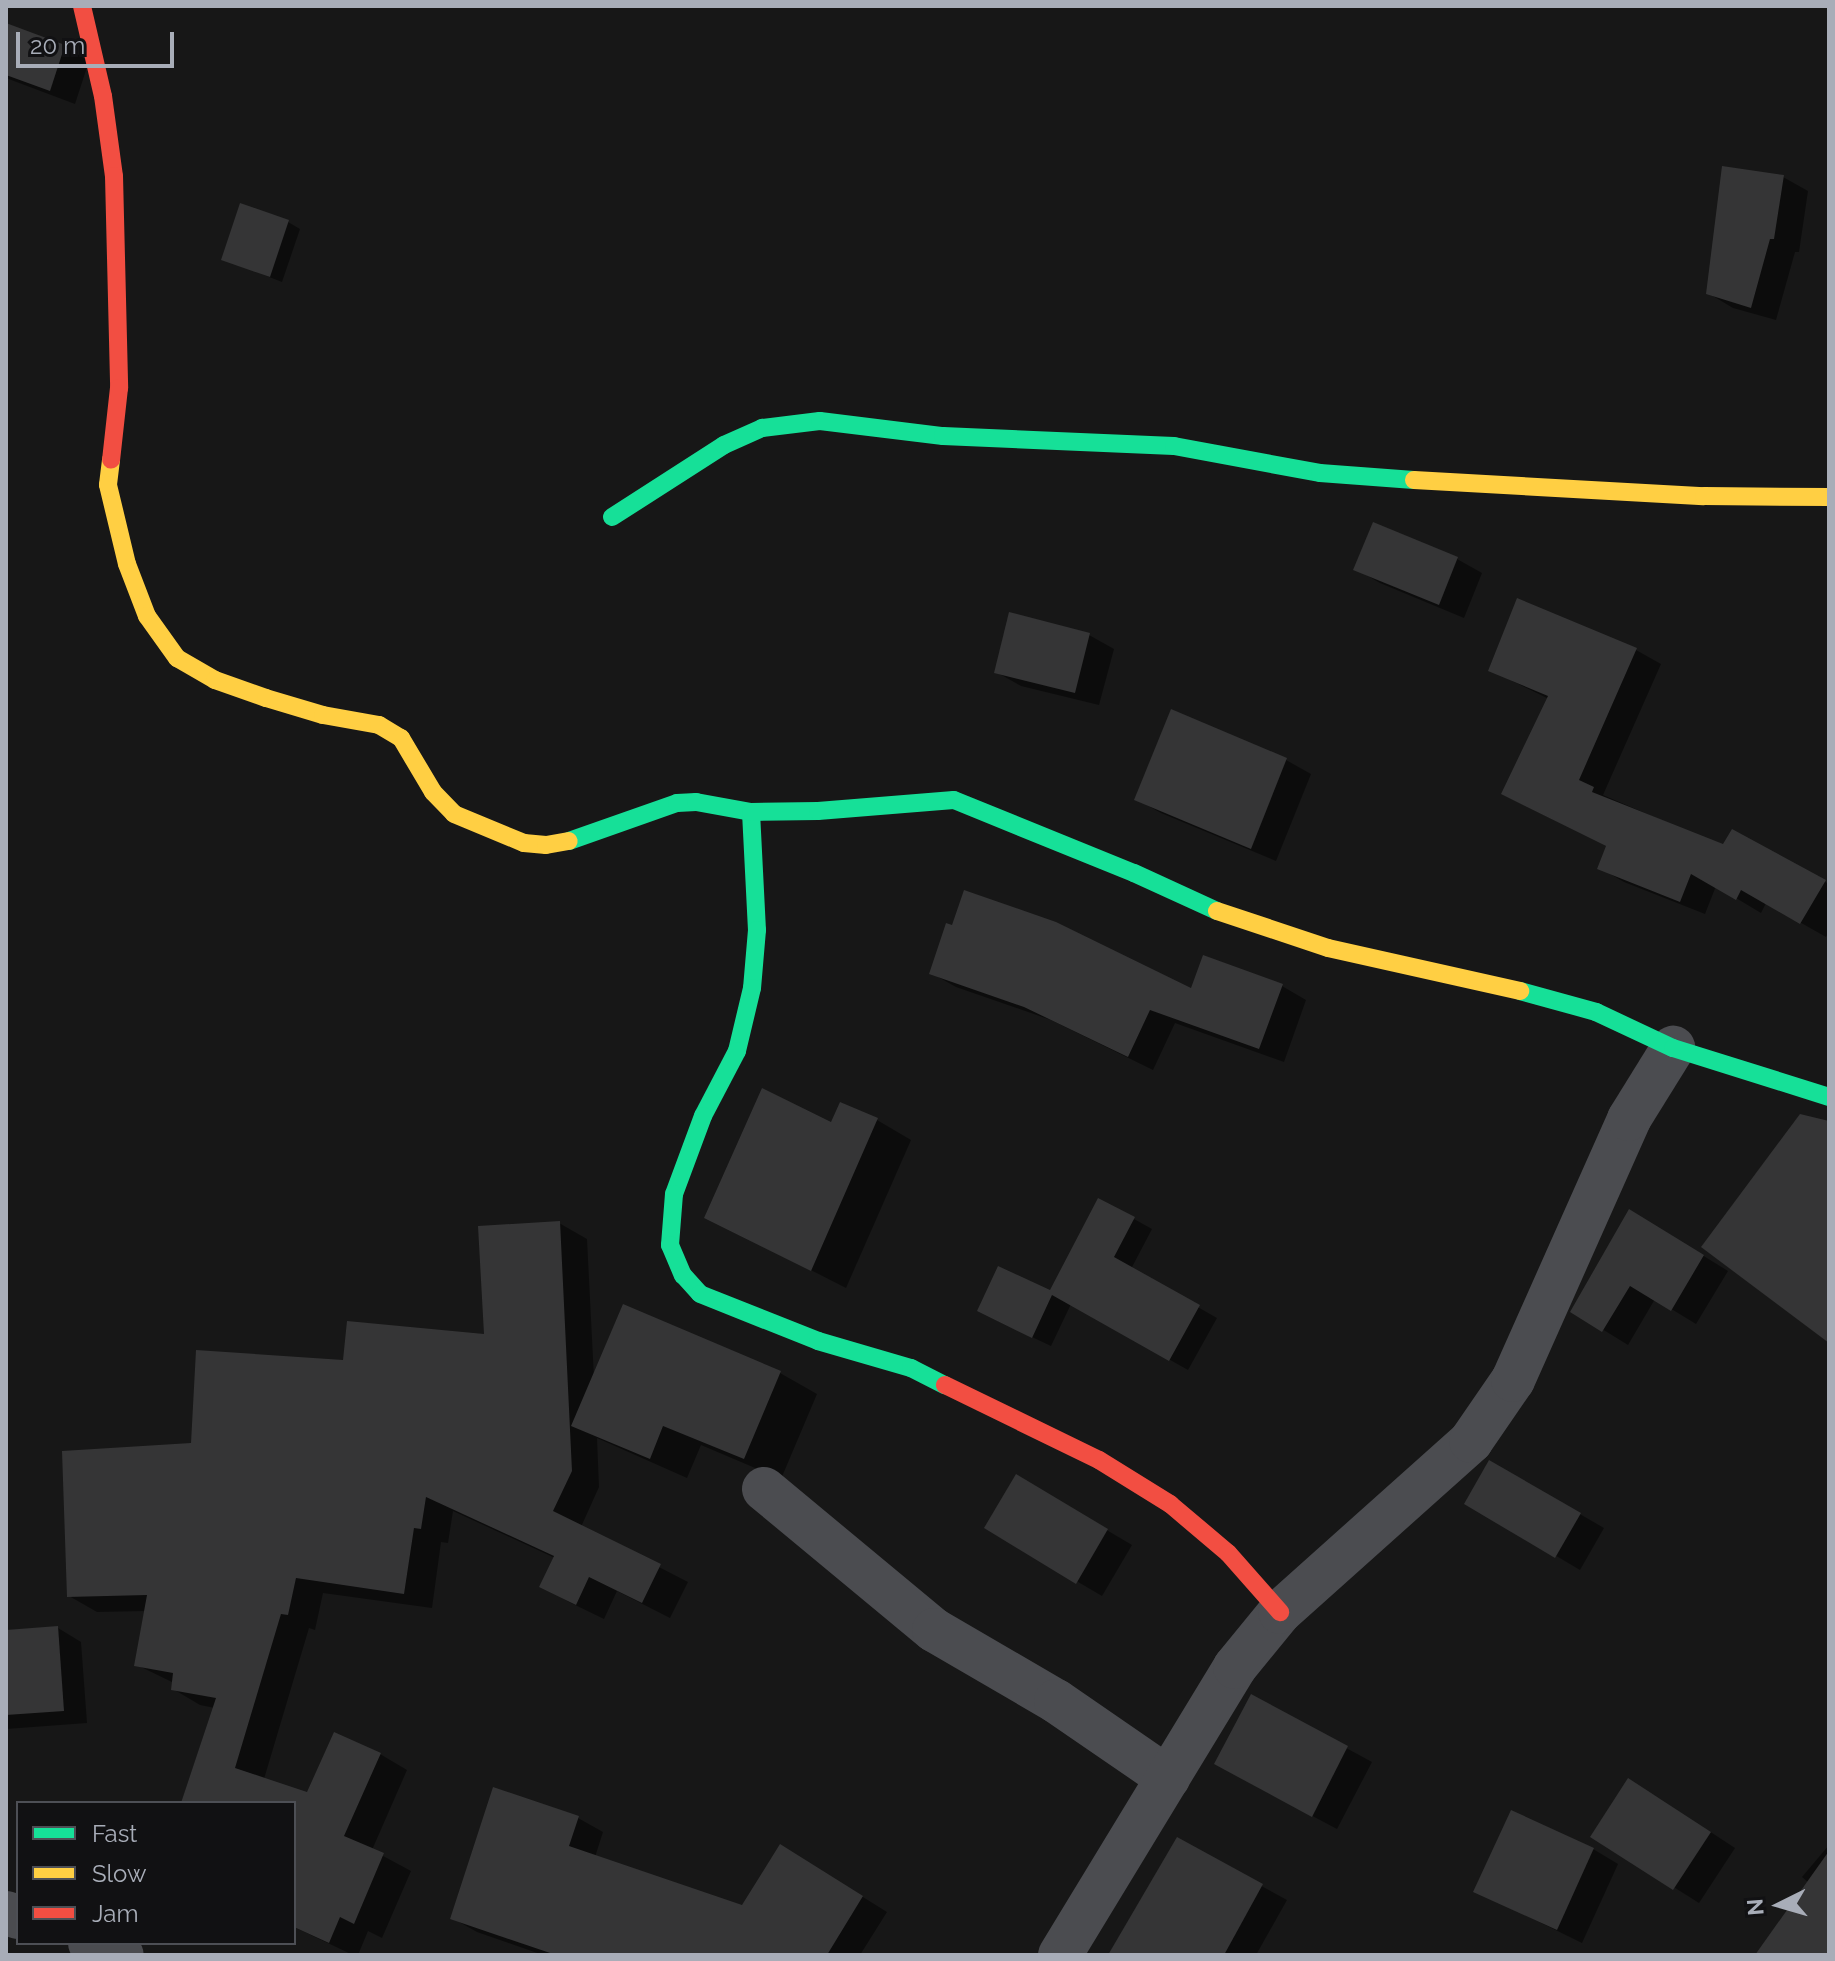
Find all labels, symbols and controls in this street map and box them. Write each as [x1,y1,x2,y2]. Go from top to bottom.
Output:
scale bar [20,16,178,66]
text: 20 m [30,31,85,60]
legend [16,1801,296,1945]
text: Fast [92,1819,137,1848]
text: Slow [92,1859,146,1888]
north arrow [1739,1865,1819,1945]
text: N [1741,1898,1769,1917]
text: Jam [92,1899,138,1928]

